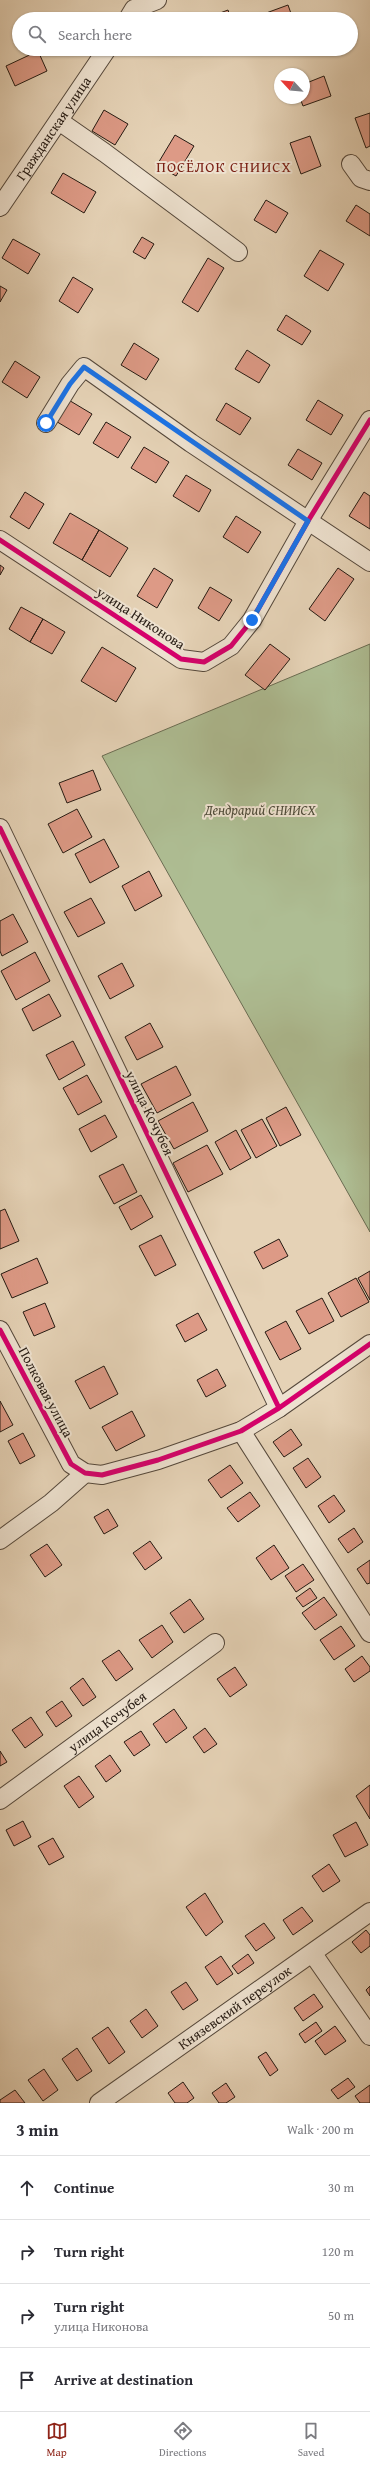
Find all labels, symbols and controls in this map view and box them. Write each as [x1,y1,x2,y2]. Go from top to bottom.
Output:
search box [12,12,358,56]
icon: search [26,23,48,45]
text: Search here [58,24,132,45]
north arrow [274,68,310,104]
street label: Гражданская улица [11,72,96,184]
district label: ПОСЁЛОК СНИИСХ [156,156,292,177]
route start [37,414,55,432]
street label: улица Никонова [92,581,189,654]
route end [243,611,261,629]
park label: Дендрарий СНИИСХ [203,800,316,820]
street label: улица Кочубея [120,1066,179,1159]
street label: Полковая улица [14,1343,78,1441]
street label: улица Кочубея [63,1686,151,1757]
street label: Князевский переулок [174,1960,296,2054]
text: 3 min [16,2117,58,2142]
text: Walk · 200 m [287,2120,354,2139]
icon: ahead [16,2177,38,2199]
text: Continue [54,2177,115,2198]
text: 30 m [328,2178,354,2197]
icon: right [16,2241,38,2263]
text: Turn right [54,2241,125,2262]
text: 120 m [322,2242,354,2261]
text: Turn right [54,2296,125,2317]
icon: right [16,2305,38,2327]
text: 50 m [328,2306,354,2325]
text: улица Никонова [54,2317,148,2336]
icon: arrive [16,2369,38,2391]
text: Arrive at destination [54,2369,193,2390]
tab: Map [46,2420,68,2460]
tab: Directions [159,2420,206,2460]
tab: Saved [298,2420,324,2460]

